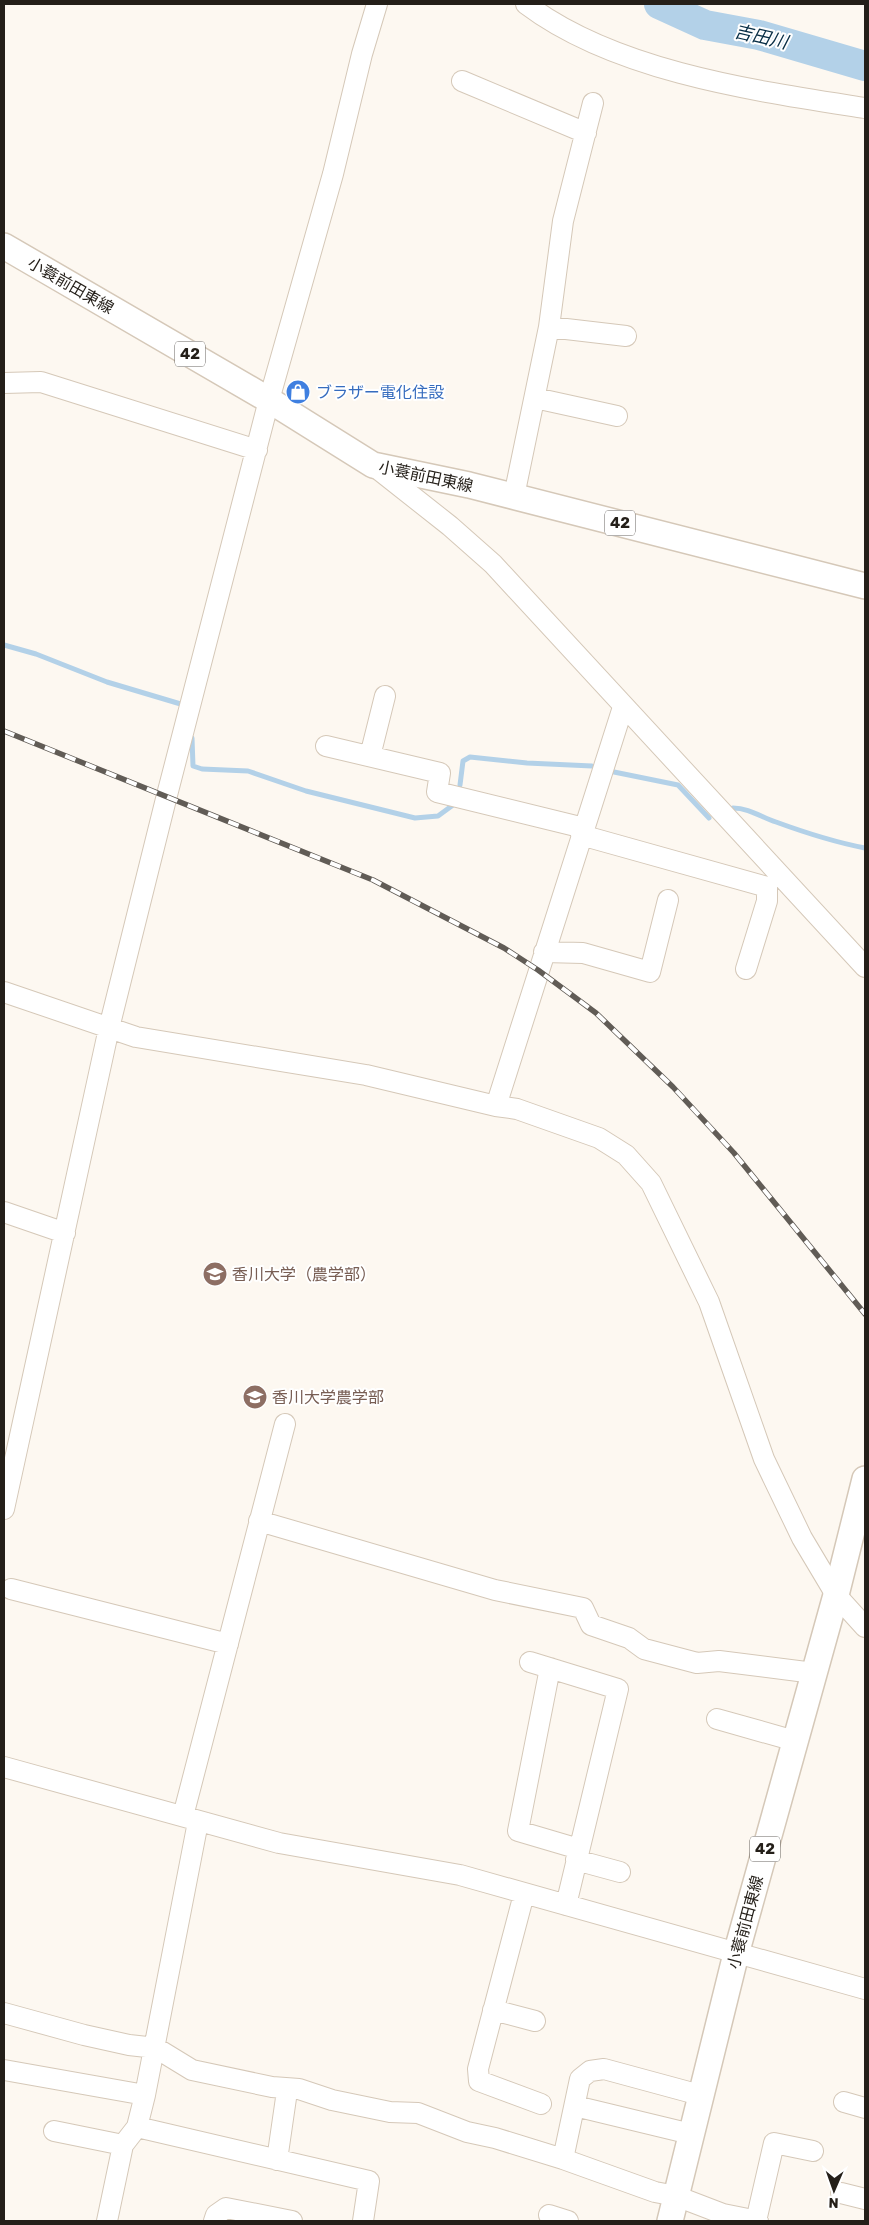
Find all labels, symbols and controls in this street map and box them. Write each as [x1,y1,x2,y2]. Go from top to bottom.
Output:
water label: 吉田川 [732,20,792,54]
street label: 小蓑前田東線 [24,253,117,318]
road number: 42 [175,342,205,366]
shop icon: ブラザー電化住設 [285,379,311,405]
place label: ブラザー電化住設 [316,383,444,402]
street label: 小蓑前田東線 [377,457,475,496]
road number: 42 [605,510,635,536]
school or university icon: 香川大学（農学部） [202,1261,228,1287]
place label: 香川大学（農学部） [232,1265,376,1284]
school or university icon: 香川大学農学部 [242,1384,268,1410]
place label: 香川大学農学部 [272,1388,384,1407]
road number: 42 [750,1836,780,1862]
street label: 小蓑前田東線 [724,1873,767,1971]
north arrow [809,2165,859,2215]
text: N [828,2194,839,2211]

